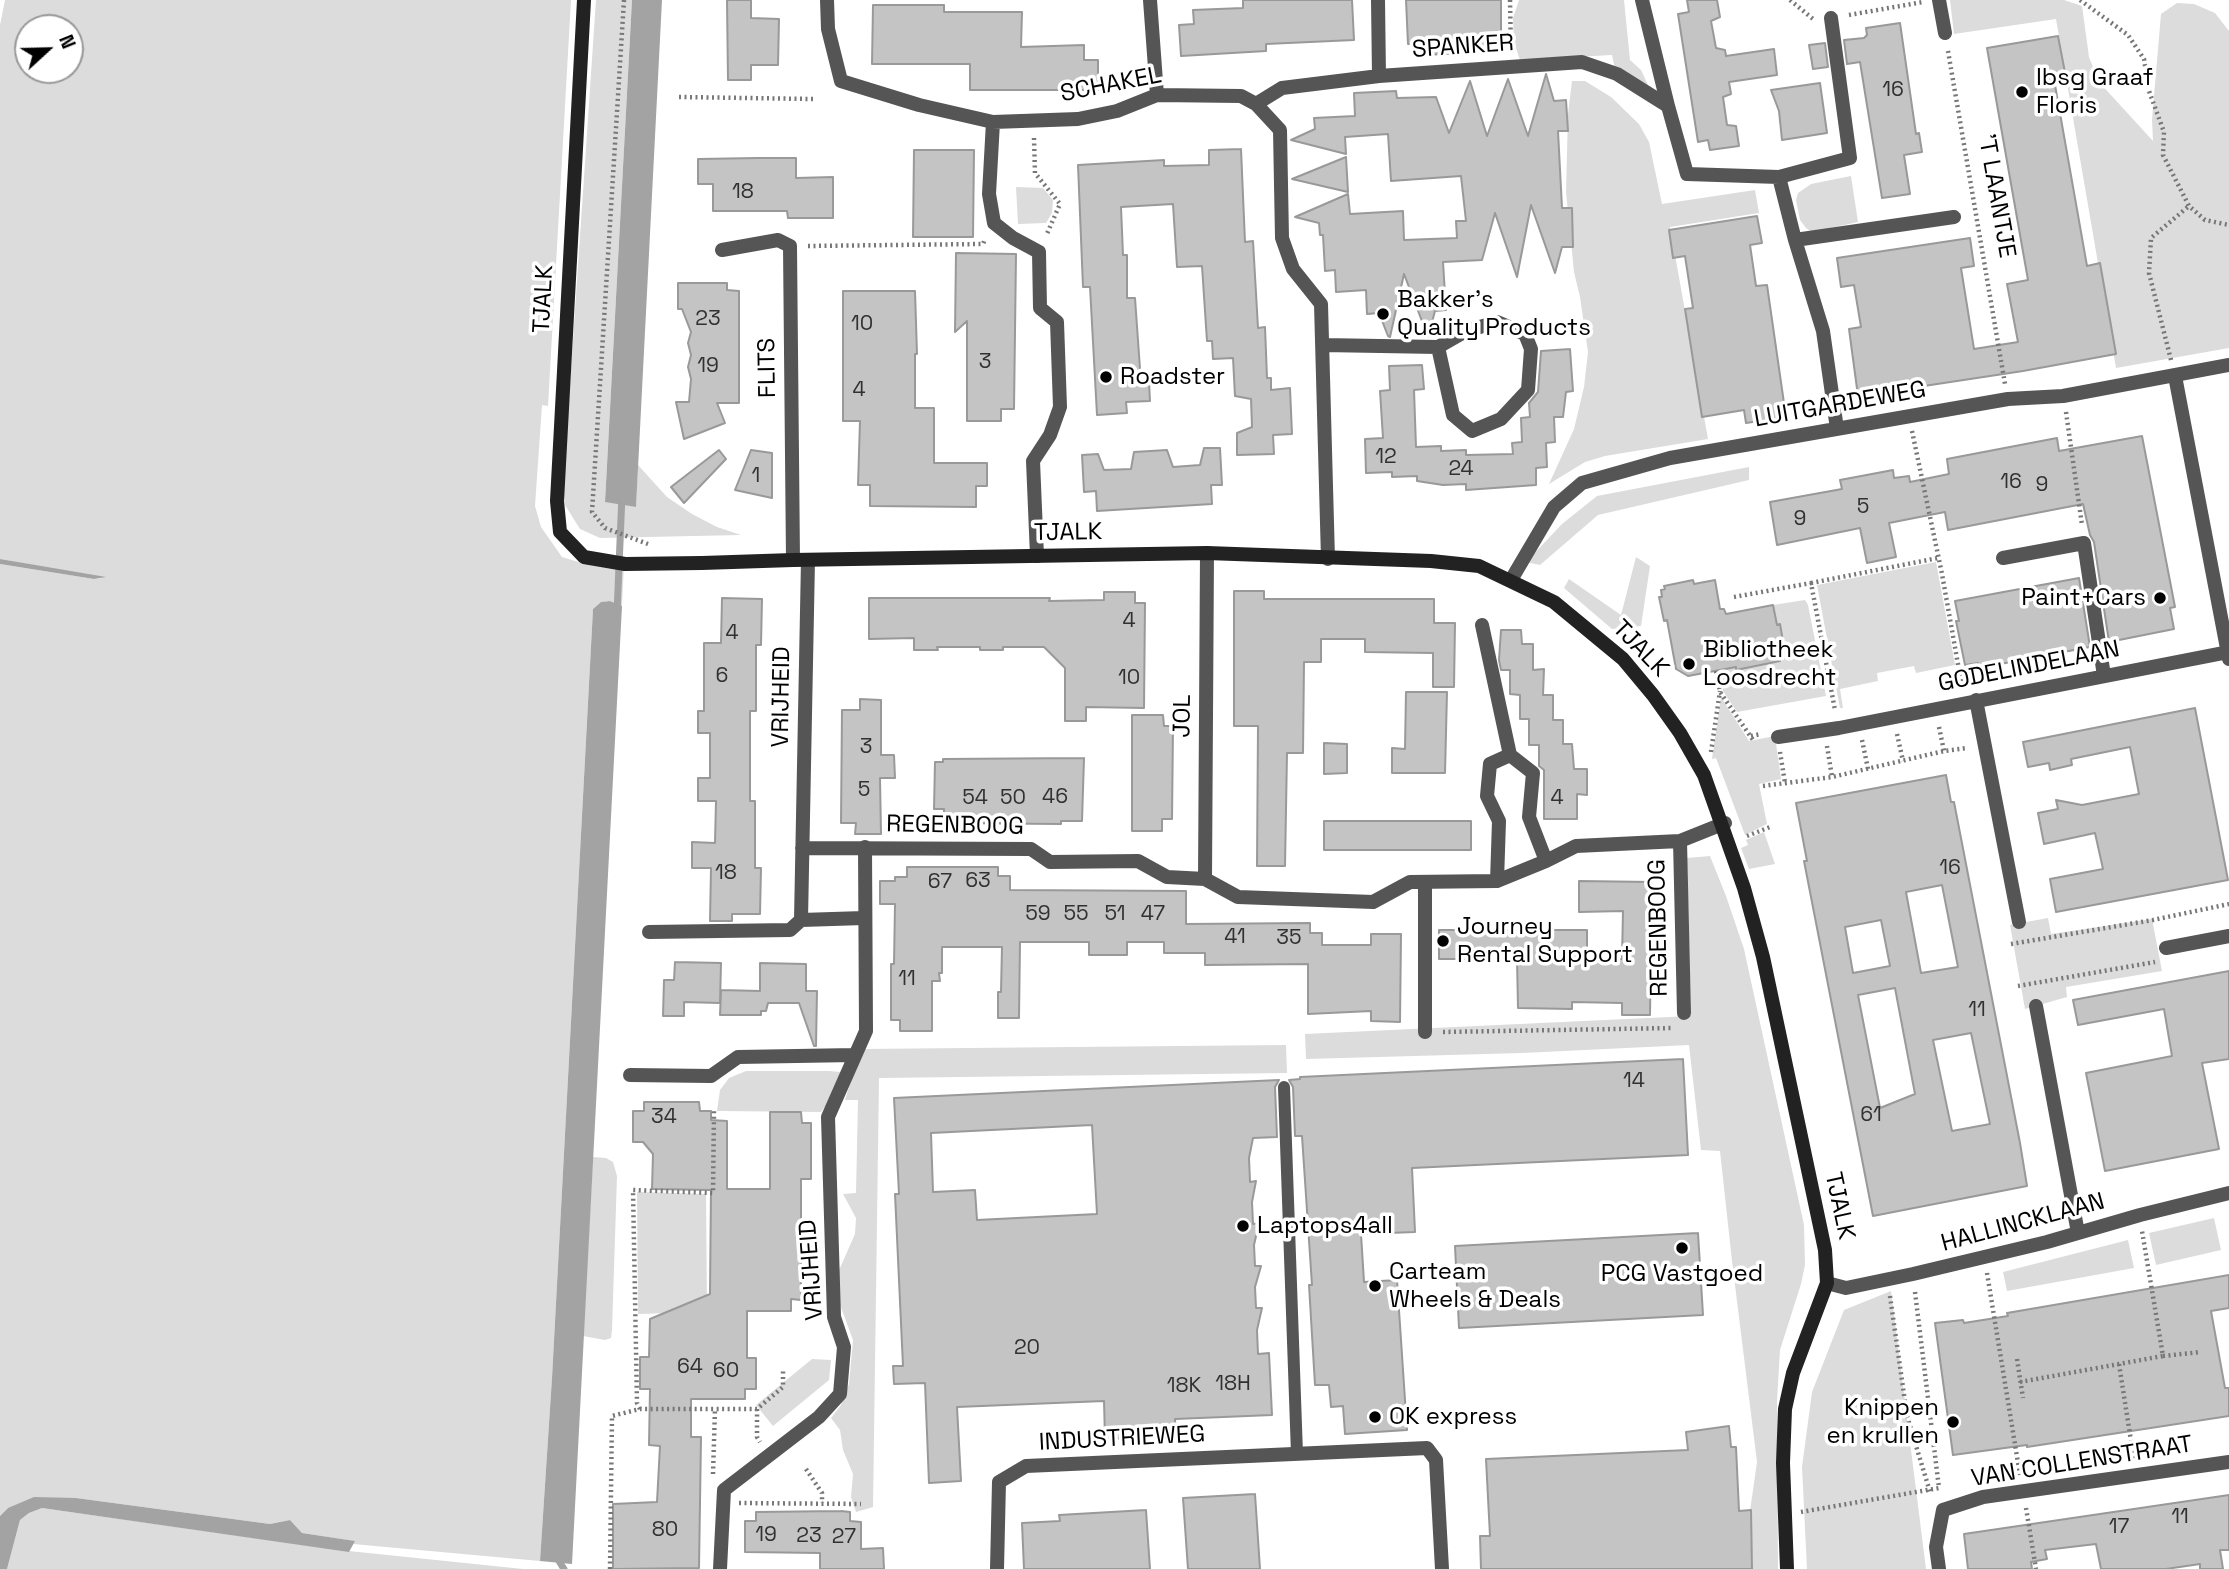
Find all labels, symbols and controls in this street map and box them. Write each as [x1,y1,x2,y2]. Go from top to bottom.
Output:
north arrow [14,14,84,84]
street label: SPANKER [1411,29,1515,65]
text: N [53,31,81,52]
street label: SCHAKEL [1058,61,1164,109]
place label: Ibsg Graaf Floris [2036,64,2153,120]
house number: 16 [1882,77,1904,103]
marker: Ibsg Graaf Floris [2014,84,2030,100]
street label: 'T LAANTJE [1971,132,2021,260]
house number: 18 [732,179,754,205]
street label: TJALK [528,264,560,334]
place label: Bakker's Quality Products [1397,286,1591,342]
house number: 23 [695,306,721,332]
marker: Bakker's Quality Products [1375,306,1391,322]
house number: 10 [851,311,873,337]
street label: FLITS [753,338,783,398]
house number: 3 [979,349,991,375]
house number: 19 [697,353,719,379]
place label: Roadster [1120,363,1225,391]
marker: Roadster [1098,369,1114,385]
street label: LUITGARDEWEG [1752,376,1928,434]
house number: 4 [852,377,866,403]
house number: 12 [1375,444,1397,470]
house number: 24 [1448,456,1474,482]
house number: 1 [752,463,760,489]
house number: 16 [2000,469,2022,495]
house number: 9 [2036,472,2048,498]
house number: 5 [1857,494,1869,520]
house number: 9 [1794,506,1806,532]
street label: TJALK [1034,518,1102,548]
place label: Paint+Cars [2021,584,2146,612]
marker: Paint+Cars [2152,590,2168,606]
house number: 4 [1122,608,1136,634]
street label: TJALK [1606,614,1674,684]
house number: 4 [725,620,739,646]
street label: GODELINDELAAN [1936,635,2122,699]
place label: Bibliotheek Loosdrecht [1703,636,1836,692]
street label: VRIJHEID [767,646,797,748]
marker: Bibliotheek Loosdrecht [1681,656,1697,672]
house number: 6 [716,663,728,689]
house number: 10 [1118,665,1140,691]
street label: JOL [1168,694,1198,738]
house number: 3 [860,734,872,760]
house number: 5 [858,777,870,803]
house number: 46 [1042,784,1068,810]
house number: 54 [962,785,988,811]
house number: 50 [1000,785,1026,811]
house number: 4 [1550,785,1564,811]
street label: REGENBOOG [886,810,1024,842]
house number: 16 [1939,855,1961,881]
street label: REGENBOOG [1643,859,1675,997]
house number: 18 [715,860,737,886]
house number: 63 [965,868,991,894]
house number: 67 [928,869,952,895]
house number: 59 [1025,901,1051,927]
house number: 55 [1063,901,1089,927]
house number: 51 [1104,901,1126,927]
house number: 47 [1141,901,1165,927]
place label: Journey Rental Support [1457,913,1633,969]
house number: 41 [1224,924,1246,950]
house number: 35 [1276,925,1302,951]
marker: Journey Rental Support [1435,933,1451,949]
house number: 11 [898,966,916,992]
house number: 11 [1968,997,1986,1023]
house number: 14 [1623,1068,1645,1094]
house number: 61 [1860,1102,1882,1128]
house number: 34 [651,1104,677,1130]
street label: TJALK [1818,1170,1860,1242]
street label: HALLINCKLAAN [1938,1187,2108,1259]
place label: Laptops4all [1257,1212,1393,1240]
marker: Laptops4all [1235,1218,1251,1234]
street label: VRIJHEID [794,1219,830,1321]
marker: PCG Vastgoed [1674,1240,1690,1256]
place label: Carteam Wheels & Deals [1389,1258,1561,1314]
place label: PCG Vastgoed [1601,1260,1763,1288]
marker: Carteam Wheels & Deals [1367,1278,1383,1294]
house number: 20 [1014,1335,1040,1361]
house number: 64 [677,1354,703,1380]
house number: 60 [713,1358,739,1384]
house number: 18H [1215,1371,1251,1397]
house number: 18K [1167,1373,1201,1399]
place label: Knippen en krullen [1827,1394,1939,1450]
place label: OK express [1389,1403,1517,1431]
marker: OK express [1367,1409,1383,1425]
marker: Knippen en krullen [1945,1414,1961,1430]
street label: INDUSTRIEWEG [1038,1420,1206,1458]
street label: VAN COLLENSTRAAT [1969,1430,2195,1494]
house number: 11 [2171,1504,2189,1530]
house number: 17 [2109,1514,2129,1540]
house number: 80 [652,1517,678,1543]
house number: 19 [755,1522,777,1548]
house number: 23 [796,1523,822,1549]
house number: 27 [832,1524,856,1550]

